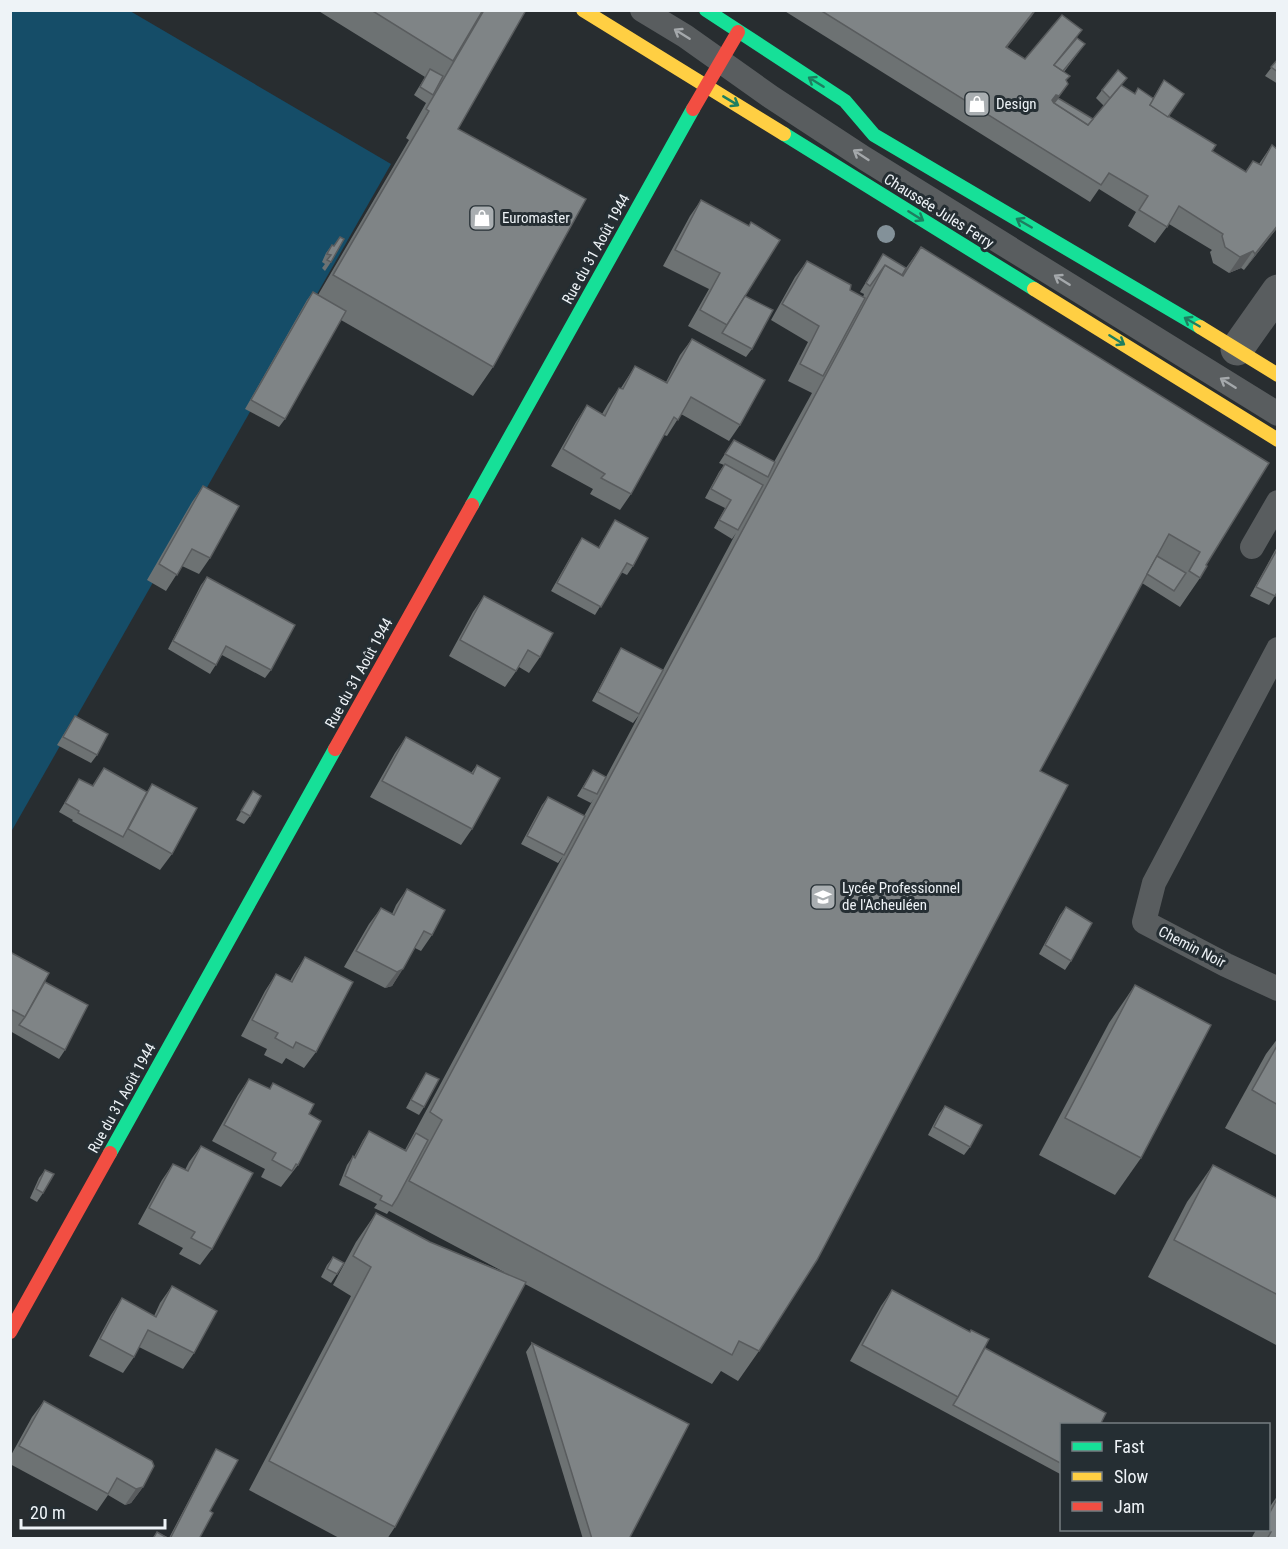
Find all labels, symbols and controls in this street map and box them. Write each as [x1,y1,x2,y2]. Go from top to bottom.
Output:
one-way arrow [674,28,691,40]
one-way arrow [808,76,825,88]
shop icon: Design [962,89,992,119]
place label: Design [996,95,1037,113]
one-way arrow [722,96,739,108]
one-way arrow [852,149,869,162]
street label: Chaussée Jules Ferry [881,170,997,252]
street label: Rue du 31 Août 1944 [558,191,634,307]
shop icon: Euromaster [467,203,497,233]
place label: Euromaster [502,209,570,227]
one-way arrow [907,210,924,222]
one-way arrow [1016,217,1033,229]
one-way arrow [1054,274,1071,286]
one-way arrow [1184,316,1201,328]
one-way arrow [1108,335,1125,347]
one-way arrow [1220,376,1237,388]
street label: Rue du 31 Août 1944 [321,615,397,731]
place label: Lycée Professionnel de l'Acheuléen [842,879,960,914]
school or university icon: Lycée Professionnel de l'Acheuléen [808,882,838,912]
street label: Chemin Noir [1155,922,1229,972]
street label: Rue du 31 Août 1944 [84,1040,160,1156]
legend [1060,1423,1270,1531]
text: Fast [1114,1436,1145,1457]
text: Slow [1114,1466,1149,1487]
scale bar [21,1492,165,1530]
text: Jam [1114,1496,1145,1517]
text: 20 m [30,1502,65,1523]

